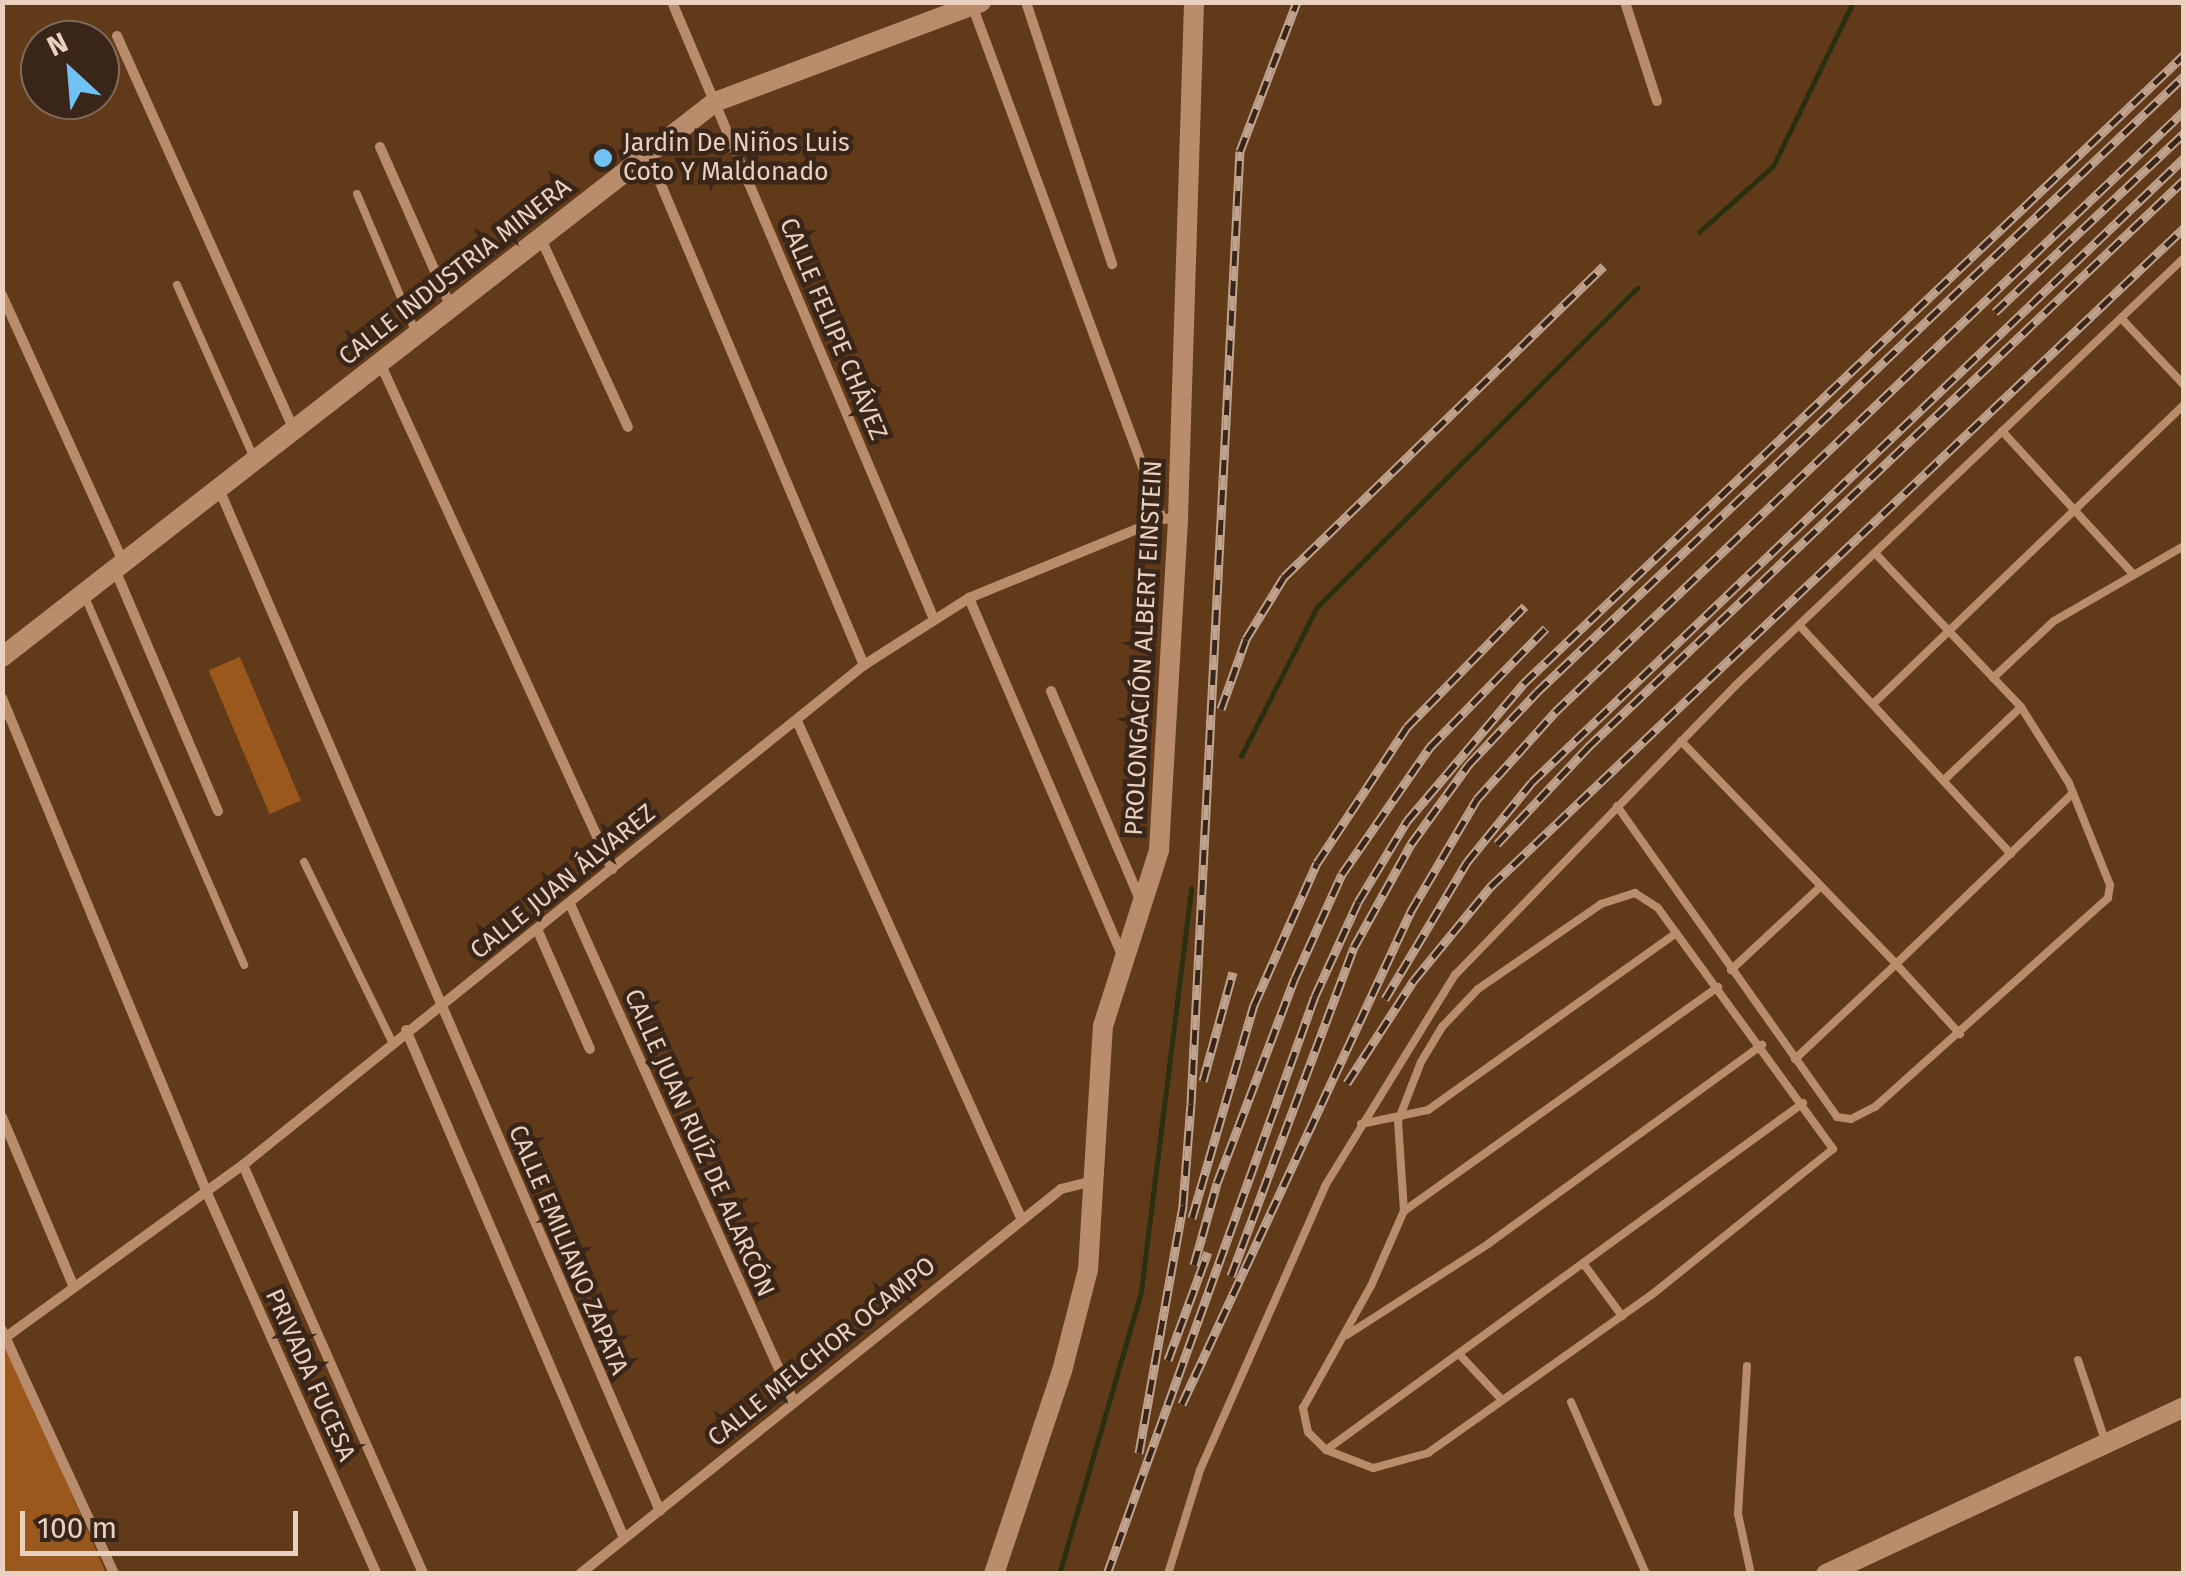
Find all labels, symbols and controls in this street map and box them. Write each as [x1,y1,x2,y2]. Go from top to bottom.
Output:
north arrow [20,20,120,120]
text: N [42,25,73,63]
place label: Jardin De Niños Luis Coto Y Maldonado [623,129,850,188]
marker: Jardin De Niños Luis Coto Y Maldonado [592,147,614,169]
street label: CALLE INDUSTRIA MINERA [333,172,577,372]
street label: CALLE FELIPE CHÁVEZ [773,213,893,445]
street label: PROLONGACIÓN ALBERT EINSTEIN [1119,460,1169,836]
street label: CALLE JUAN ÁLVAREZ [465,798,661,966]
street label: CALLE JUAN RUÍZ DE ALARCÓN [617,984,781,1302]
street label: CALLE EMILIANO ZAPATA [502,1121,634,1379]
street label: CALLE MELCHOR OCAMPO [702,1251,942,1453]
street label: PRIVADA FUCESA [259,1284,361,1466]
scale bar [25,1491,302,1553]
text: 100 m [37,1510,117,1546]

